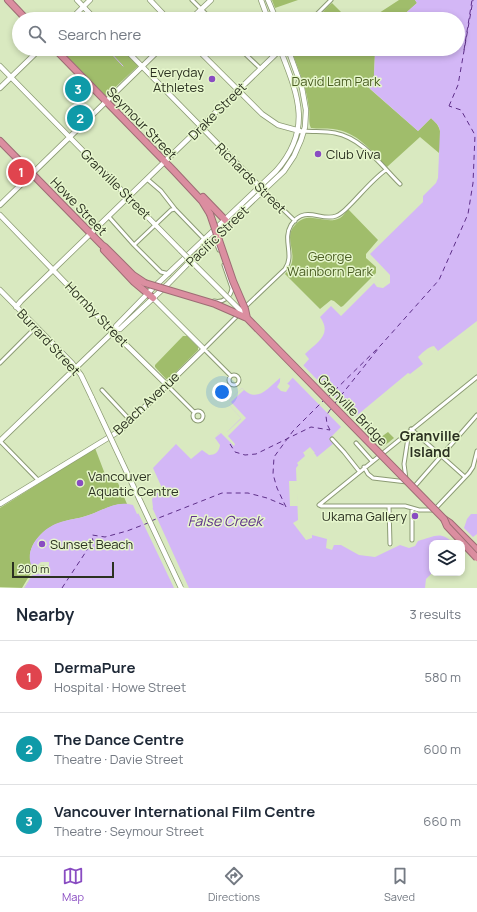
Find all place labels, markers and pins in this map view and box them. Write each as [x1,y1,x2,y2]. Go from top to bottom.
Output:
place label: Everyday Athletes [150,63,204,96]
pin: 3 [65,74,91,104]
marker: Everyday Athletes [207,74,217,84]
pin: 2 [67,103,93,133]
place label: Club Viva [326,145,380,163]
marker: Club Viva [313,149,323,159]
pin: 1 [8,157,34,187]
place label: Vancouver Aquatic Centre [88,467,179,500]
marker: Vancouver Aquatic Centre [75,478,85,488]
place label: Ukama Gallery [322,507,407,525]
marker: Ukama Gallery [410,511,420,521]
place label: Sunset Beach [50,535,133,553]
marker: Sunset Beach [37,539,47,549]

